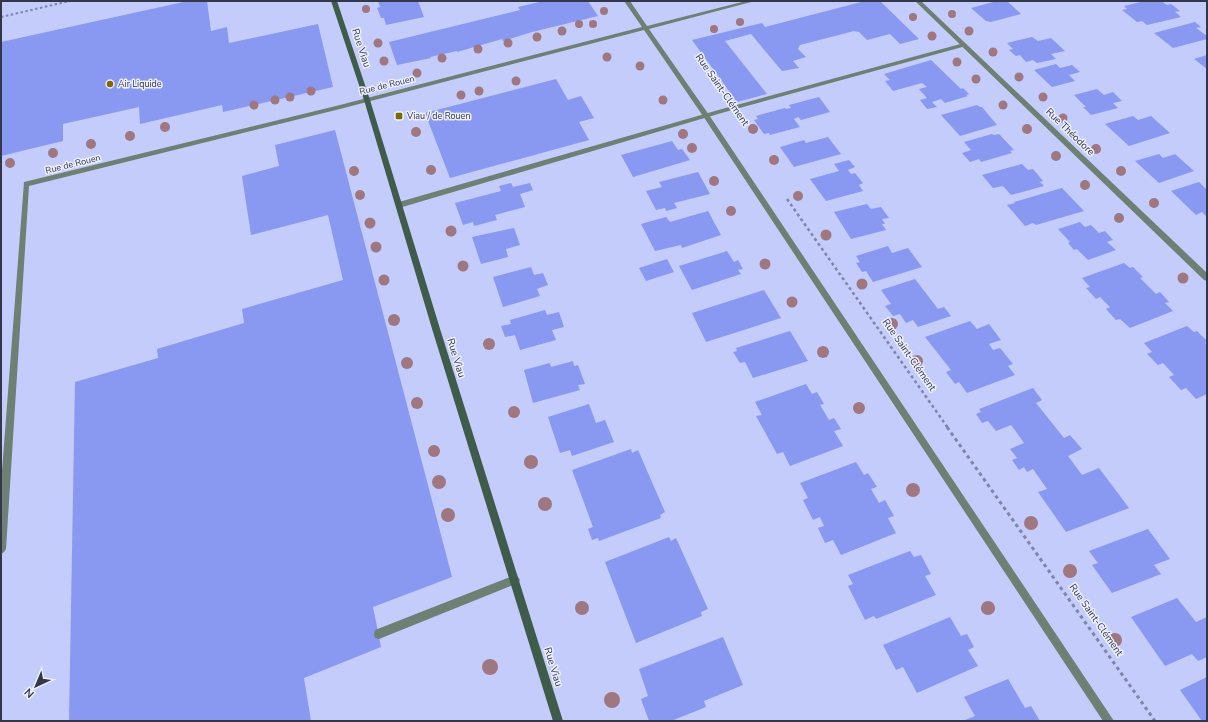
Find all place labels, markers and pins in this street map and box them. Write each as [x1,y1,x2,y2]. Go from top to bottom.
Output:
place label: Air Liquide [118,78,162,90]
marker: Air Liquide [105,79,115,89]
place label: Viau / de Rouen [406,110,471,122]
marker: Viau / de Rouen [394,111,404,121]

